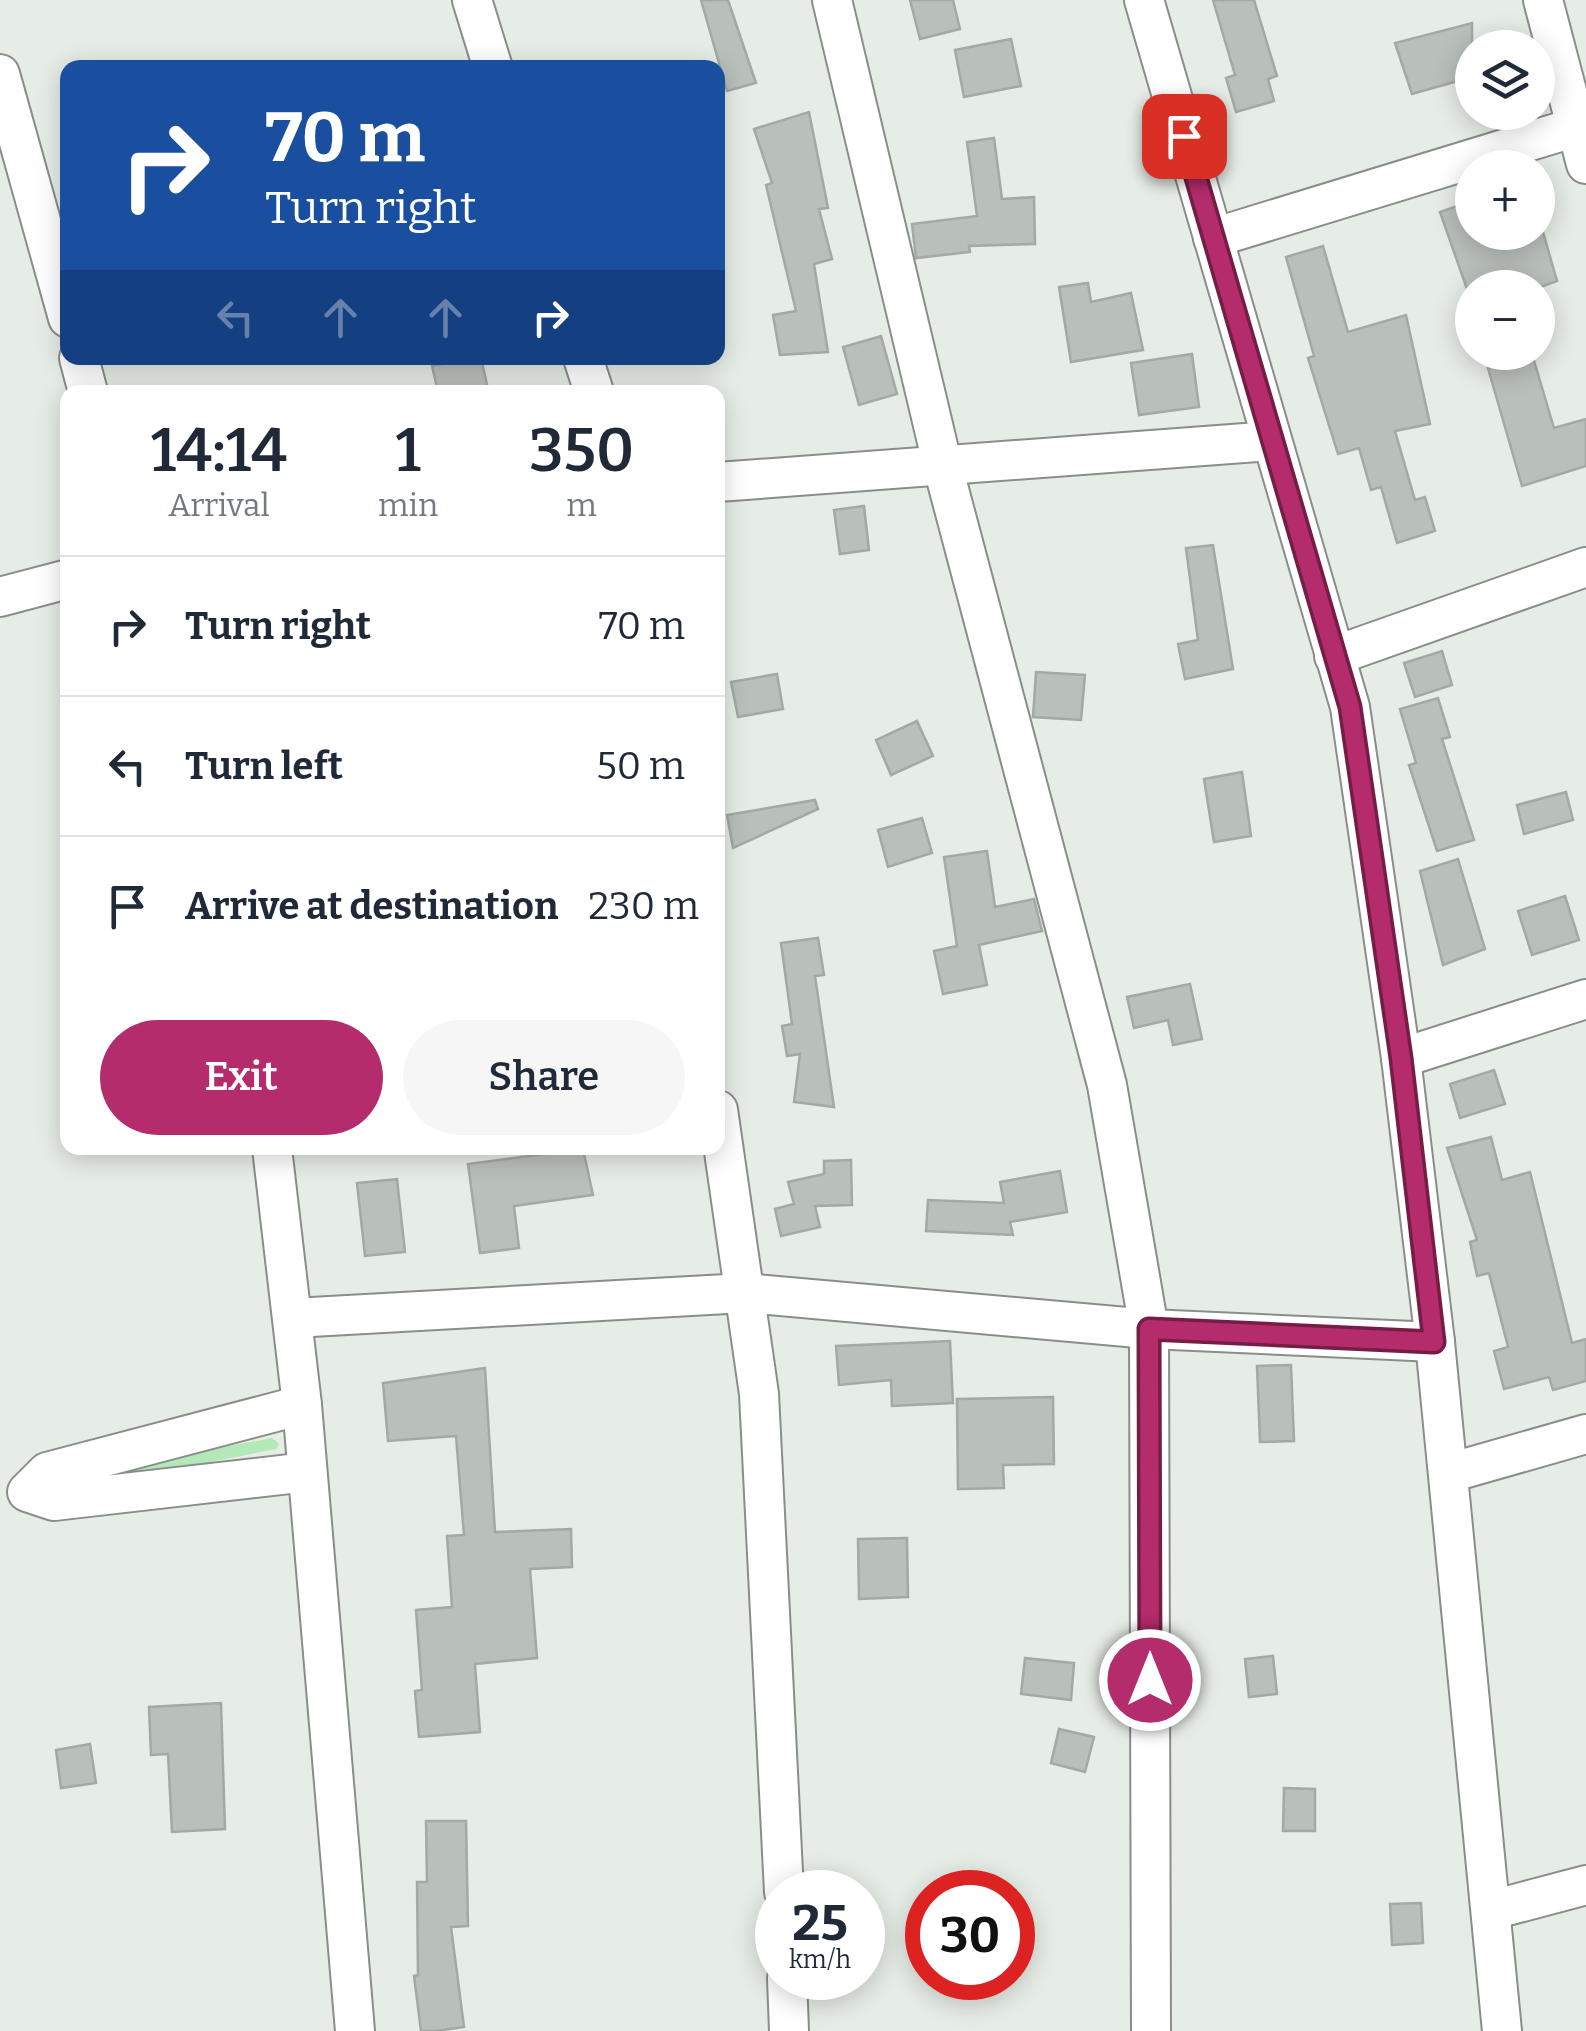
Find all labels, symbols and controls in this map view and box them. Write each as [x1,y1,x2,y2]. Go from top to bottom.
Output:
map controls [1455,30,1555,370]
button: layers [1455,30,1555,130]
pin [1142,94,1227,179]
text: 70 m [265,96,425,180]
icon: right [100,100,230,230]
icon: arrive [1157,109,1212,164]
button: + [1455,150,1555,250]
text: Turn right [265,181,477,235]
button: − [1455,270,1555,370]
icon: left [208,290,263,345]
icon: ahead [313,290,368,345]
icon: ahead [418,290,473,345]
icon: right [523,290,578,345]
text: 14:14 [151,415,287,487]
text: 1 [395,415,421,487]
text: 350 [529,415,634,487]
text: Arrival [168,486,270,524]
text: min [378,486,438,524]
text: m [566,486,597,524]
icon: right [100,599,155,654]
text: Turn right [185,603,371,649]
text: 70 m [598,603,685,649]
icon: left [100,739,155,794]
text: Turn left [185,743,343,789]
text: 50 m [596,743,685,789]
icon: arrive [100,879,155,934]
text: Arrive at destination [185,883,558,929]
text: 230 m [588,883,699,929]
button: Exit [100,1020,383,1135]
button: Share [403,1020,685,1135]
position arrow [1098,1628,1202,1732]
speed limit sign: 30 [905,1870,1035,2000]
text: 25 [792,1893,848,1953]
text: km/h [789,1945,851,1975]

